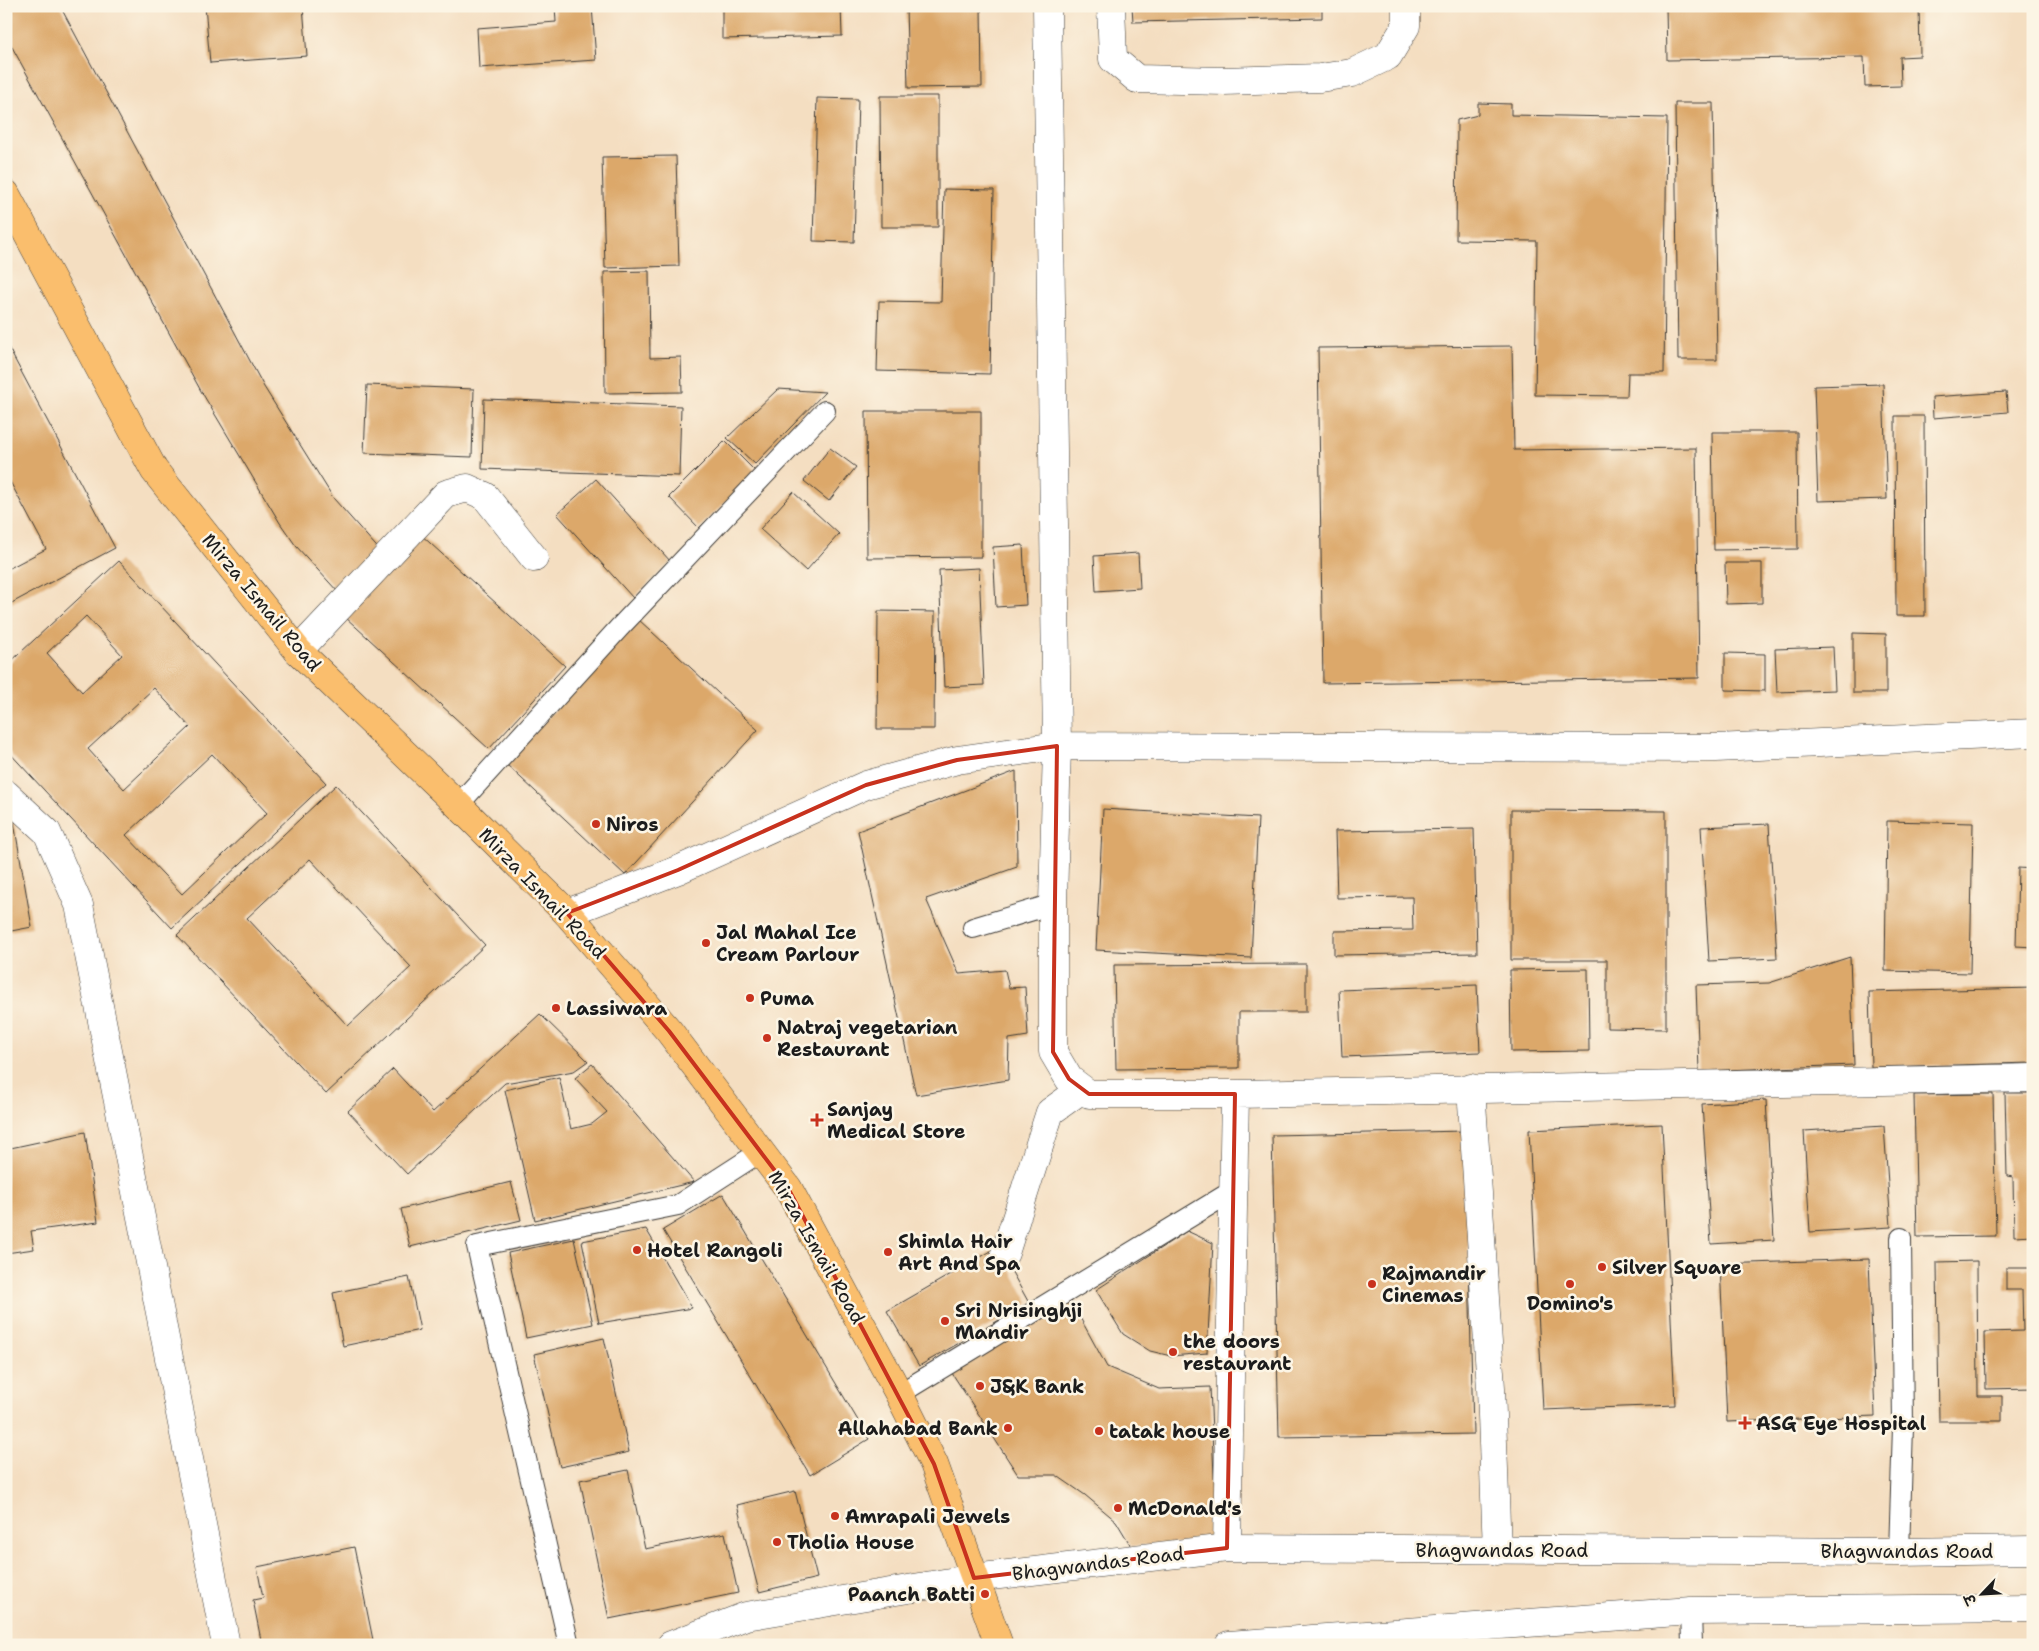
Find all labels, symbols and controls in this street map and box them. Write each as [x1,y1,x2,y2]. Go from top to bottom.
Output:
street label: Mirza Ismail Road [196,528,327,677]
place label: Niros [606,812,659,837]
marker: Niros [590,818,602,830]
street label: Mirza Ismail Road [473,822,612,964]
place label: Jal Mahal Ice Cream Parlour [716,920,860,967]
marker: Jal Mahal Ice Cream Parlour [700,937,712,949]
place label: Puma [760,986,814,1011]
marker: Puma [744,992,756,1004]
place label: Lassiwara [566,996,667,1021]
marker: Lassiwara [550,1002,562,1014]
place label: Natraj vegetarian Restaurant [777,1015,958,1062]
marker: Natraj vegetarian Restaurant [761,1032,773,1044]
place label: Sanjay Medical Store [827,1097,966,1144]
marker: Sanjay Medical Store [811,1114,823,1126]
street label: Mirza Ismail Road [762,1166,871,1329]
place label: Shimla Hair Art And Spa [898,1229,1020,1276]
place label: Hotel Rangoli [647,1238,783,1263]
marker: Hotel Rangoli [631,1244,643,1256]
marker: Shimla Hair Art And Spa [882,1246,894,1258]
place label: Silver Square [1612,1255,1742,1280]
place label: Rajmandir Cinemas [1382,1261,1486,1308]
marker: Silver Square [1596,1261,1608,1273]
marker: Rajmandir Cinemas [1366,1278,1378,1290]
marker: Domino's [1564,1278,1576,1290]
place label: Domino's [1527,1291,1613,1316]
place label: Sri Nrisinghji Mandir [955,1298,1082,1345]
marker: Sri Nrisinghji Mandir [939,1315,951,1327]
place label: the doors restaurant [1183,1329,1291,1376]
marker: the doors restaurant [1167,1346,1179,1358]
place label: J&K Bank [990,1374,1084,1399]
marker: J&K Bank [974,1380,986,1392]
place label: ASG Eye Hospital [1756,1411,1927,1436]
place label: Allahabad Bank [838,1416,998,1441]
marker: ASG Eye Hospital [1738,1416,1752,1430]
place label: tatak house [1109,1419,1230,1444]
marker: Allahabad Bank [1002,1422,1014,1434]
marker: tatak house [1093,1425,1105,1437]
place label: McDonald's [1128,1496,1241,1521]
marker: McDonald's [1112,1502,1124,1514]
place label: Amrapali Jewels [845,1504,1010,1529]
marker: Amrapali Jewels [829,1510,841,1522]
place label: Tholia House [787,1530,915,1555]
marker: Tholia House [771,1536,783,1548]
street label: Bhagwandas Road [1416,1538,1588,1563]
street label: Bhagwandas Road [1821,1539,1993,1564]
street label: Bhagwandas Road [1011,1541,1185,1586]
north arrow [1956,1568,2006,1618]
place label: Paanch Batti [848,1582,975,1607]
marker: Paanch Batti [979,1588,991,1600]
text: उ [1959,1590,1981,1609]

